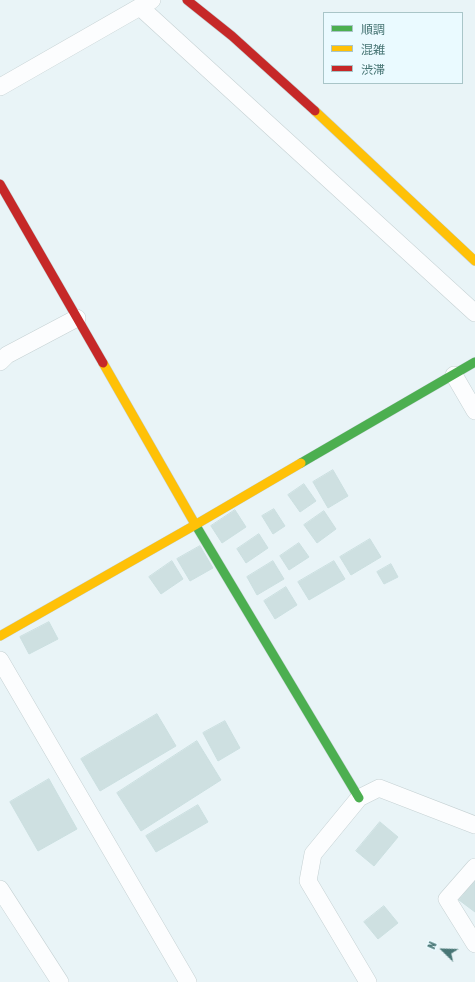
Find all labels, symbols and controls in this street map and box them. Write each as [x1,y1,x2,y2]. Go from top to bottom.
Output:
legend [323,12,463,84]
text: 順調 [361,23,385,37]
text: 混雑 [361,43,385,57]
text: 渋滞 [361,63,385,77]
north arrow [423,930,463,970]
text: N [425,940,439,951]

